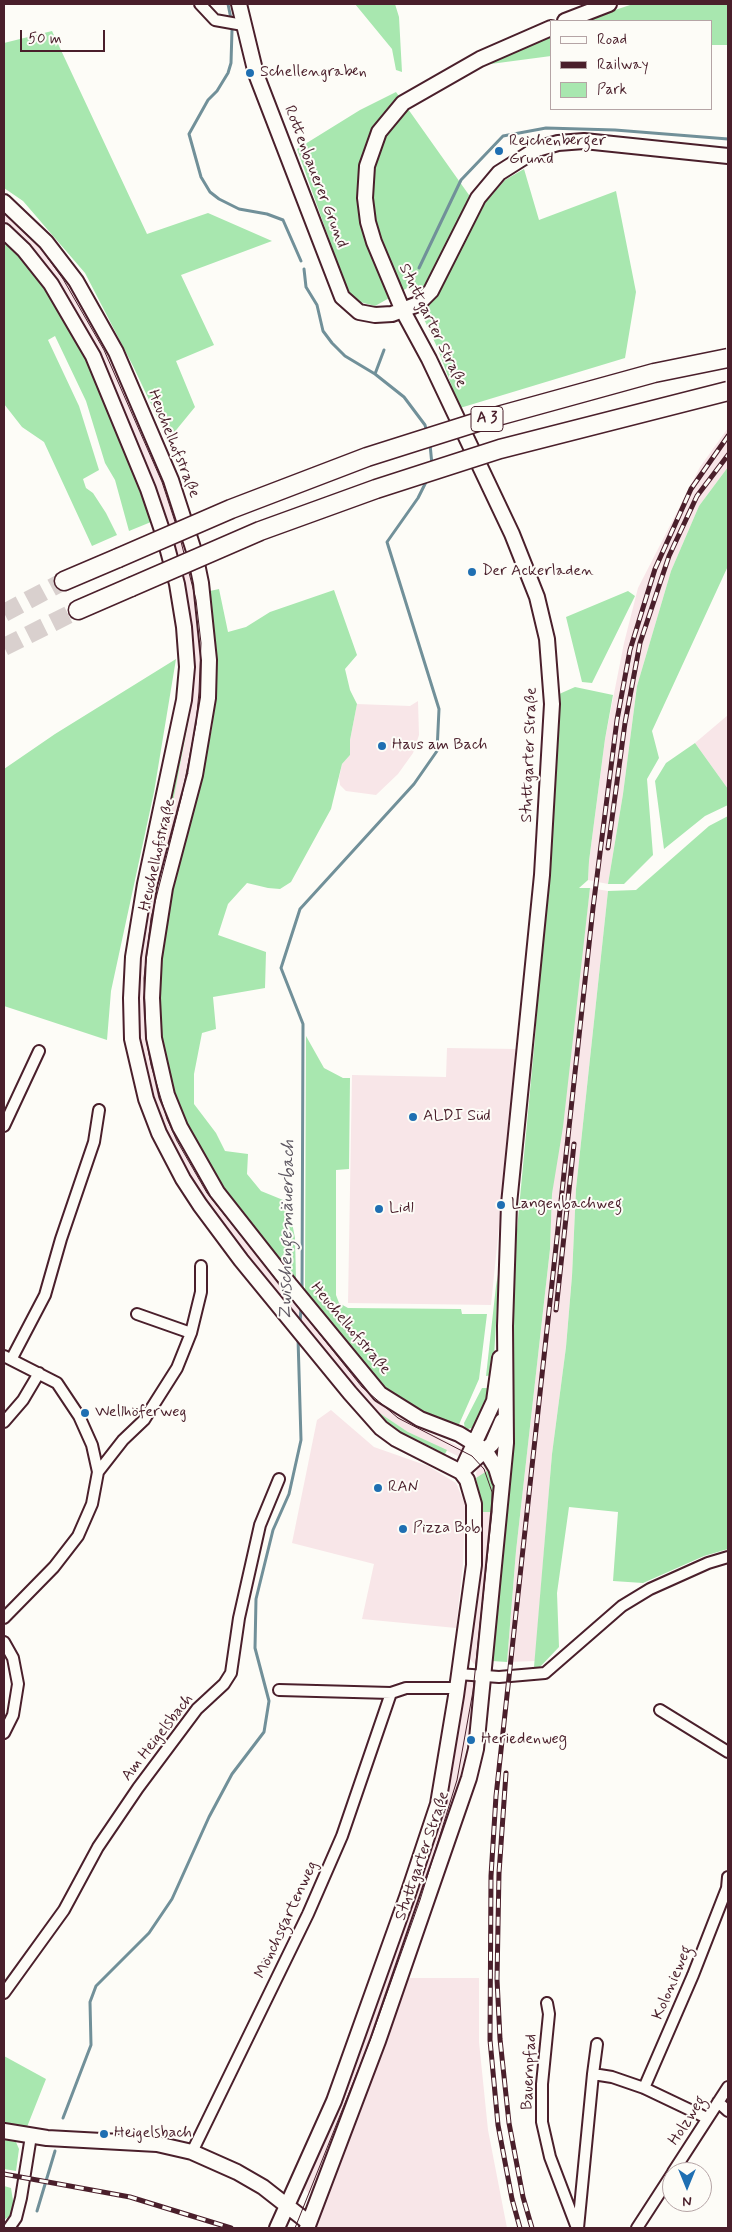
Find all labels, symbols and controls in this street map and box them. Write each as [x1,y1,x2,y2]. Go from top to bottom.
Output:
scale bar [22,20,108,52]
legend [550,20,712,110]
text: 50 m [28,29,62,49]
text: Road [597,30,627,50]
text: Railway [597,55,649,75]
place label: Schellengraben [260,63,367,83]
marker: Schellengraben [244,67,256,79]
text: Park [597,80,627,100]
street label: Rottenbauerer Grund [279,103,351,251]
place label: Reichenberger Grund [509,132,606,170]
marker: Reichenberger Grund [493,145,505,157]
street label: Stuttgarter Straße [394,261,470,391]
street label: Heuchelhofstraße [143,387,203,501]
road number: A 3 [471,406,503,432]
place label: Der Ackerladen [482,562,594,582]
marker: Der Ackerladen [466,566,478,578]
street label: Stuttgarter Straße [518,687,542,823]
place label: Haus am Bach [392,736,487,756]
marker: Haus am Bach [376,740,388,752]
street label: Heuchelhofstraße [136,797,180,913]
place label: ALDI Süd [423,1107,491,1127]
marker: ALDI Süd [407,1111,419,1123]
water label: Zwischengemäuerbach [276,1140,300,1320]
place label: Langenbachweg [511,1195,622,1215]
place label: Lidl [389,1199,414,1219]
marker: Langenbachweg [495,1199,507,1211]
marker: Lidl [373,1203,385,1215]
street label: Heuchelhofstraße [306,1279,394,1379]
place label: Wellhöferweg [95,1403,186,1423]
marker: Wellhöferweg [79,1407,91,1419]
place label: RAN [388,1478,419,1498]
marker: RAN [372,1482,384,1494]
place label: Pizza Bob [413,1519,480,1539]
marker: Pizza Bob [397,1523,409,1535]
street label: Am Heigelsbach [118,1691,198,1785]
place label: Heriedenweg [481,1730,567,1750]
marker: Heriedenweg [465,1734,477,1746]
street label: Stuttgarter Straße [392,1789,454,1923]
street label: Mönchsgartenweg [251,1858,323,1982]
street label: Kolonieweg [649,1943,697,2023]
street label: Bauernpfad [518,2033,542,2111]
street label: Holzweg [665,2093,711,2149]
place label: Heigelsbach [114,2124,192,2144]
marker: Heigelsbach [98,2128,110,2140]
north arrow [662,2162,712,2212]
text: N [682,2192,692,2210]

